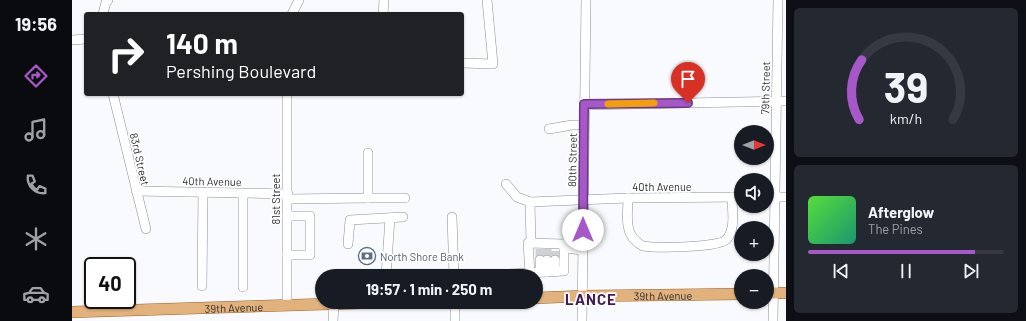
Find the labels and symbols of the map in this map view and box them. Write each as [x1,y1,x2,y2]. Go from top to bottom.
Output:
street label: 79th Street [758,61,772,115]
pin [671,62,705,103]
north arrow [734,125,774,165]
street label: 83rd Street [128,131,152,187]
street label: 80th Street [565,133,579,187]
street label: 40th Avenue [182,174,242,188]
street label: 81st Street [269,174,282,224]
street label: 40th Avenue [632,180,692,193]
position arrow [562,209,604,251]
bank icon: North Shore Bank [357,246,377,266]
place label: North Shore Bank [380,250,464,263]
speed limit sign: 40 [84,257,136,309]
street label: 39th Avenue [634,288,692,302]
district label: LANCE [565,290,617,308]
street label: 39th Avenue [204,300,264,314]

